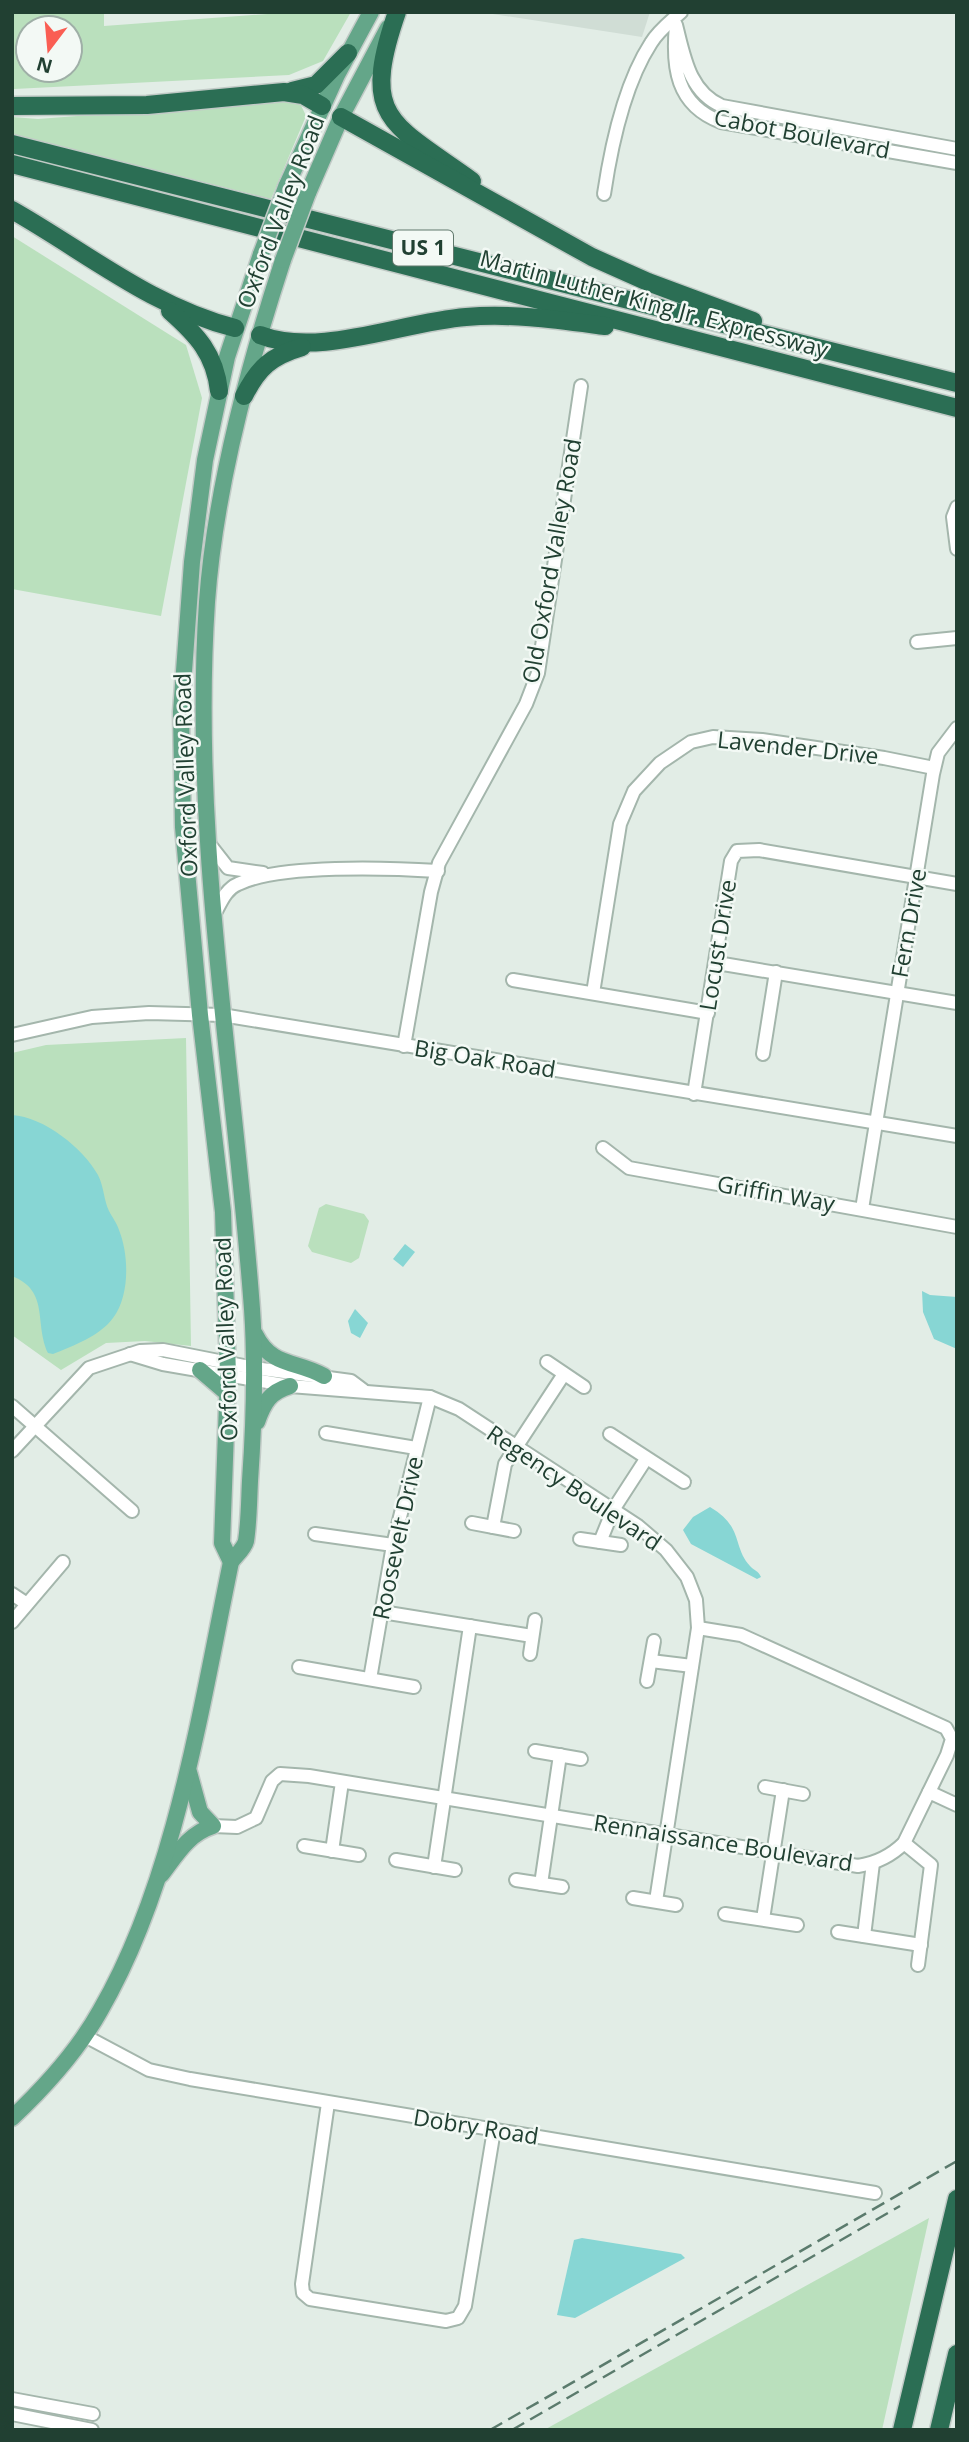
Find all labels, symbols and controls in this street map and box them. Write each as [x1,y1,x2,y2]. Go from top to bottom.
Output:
north arrow [14,14,84,84]
text: N [33,51,55,80]
street label: Cabot Boulevard [711,100,893,166]
street label: Oxford Valley Road [229,111,332,313]
road number: US 1 [393,230,453,266]
street label: Martin Luther King Jr. Expressway [477,241,832,365]
street label: Old Oxford Valley Road [514,436,588,686]
street label: Oxford Valley Road [165,672,205,878]
street label: Lavender Drive [716,723,880,771]
street label: Fern Drive [883,866,933,980]
street label: Locust Drive [691,877,743,1013]
street label: Big Oak Road [412,1031,558,1085]
street label: Griffin Way [715,1167,838,1219]
street label: Oxford Valley Road [205,1236,245,1442]
street label: Regency Boulevard [481,1417,668,1558]
street label: Roosevelt Drive [364,1453,430,1623]
street label: Rennaissance Boulevard [591,1806,855,1878]
street label: Dobry Road [411,2100,541,2152]

